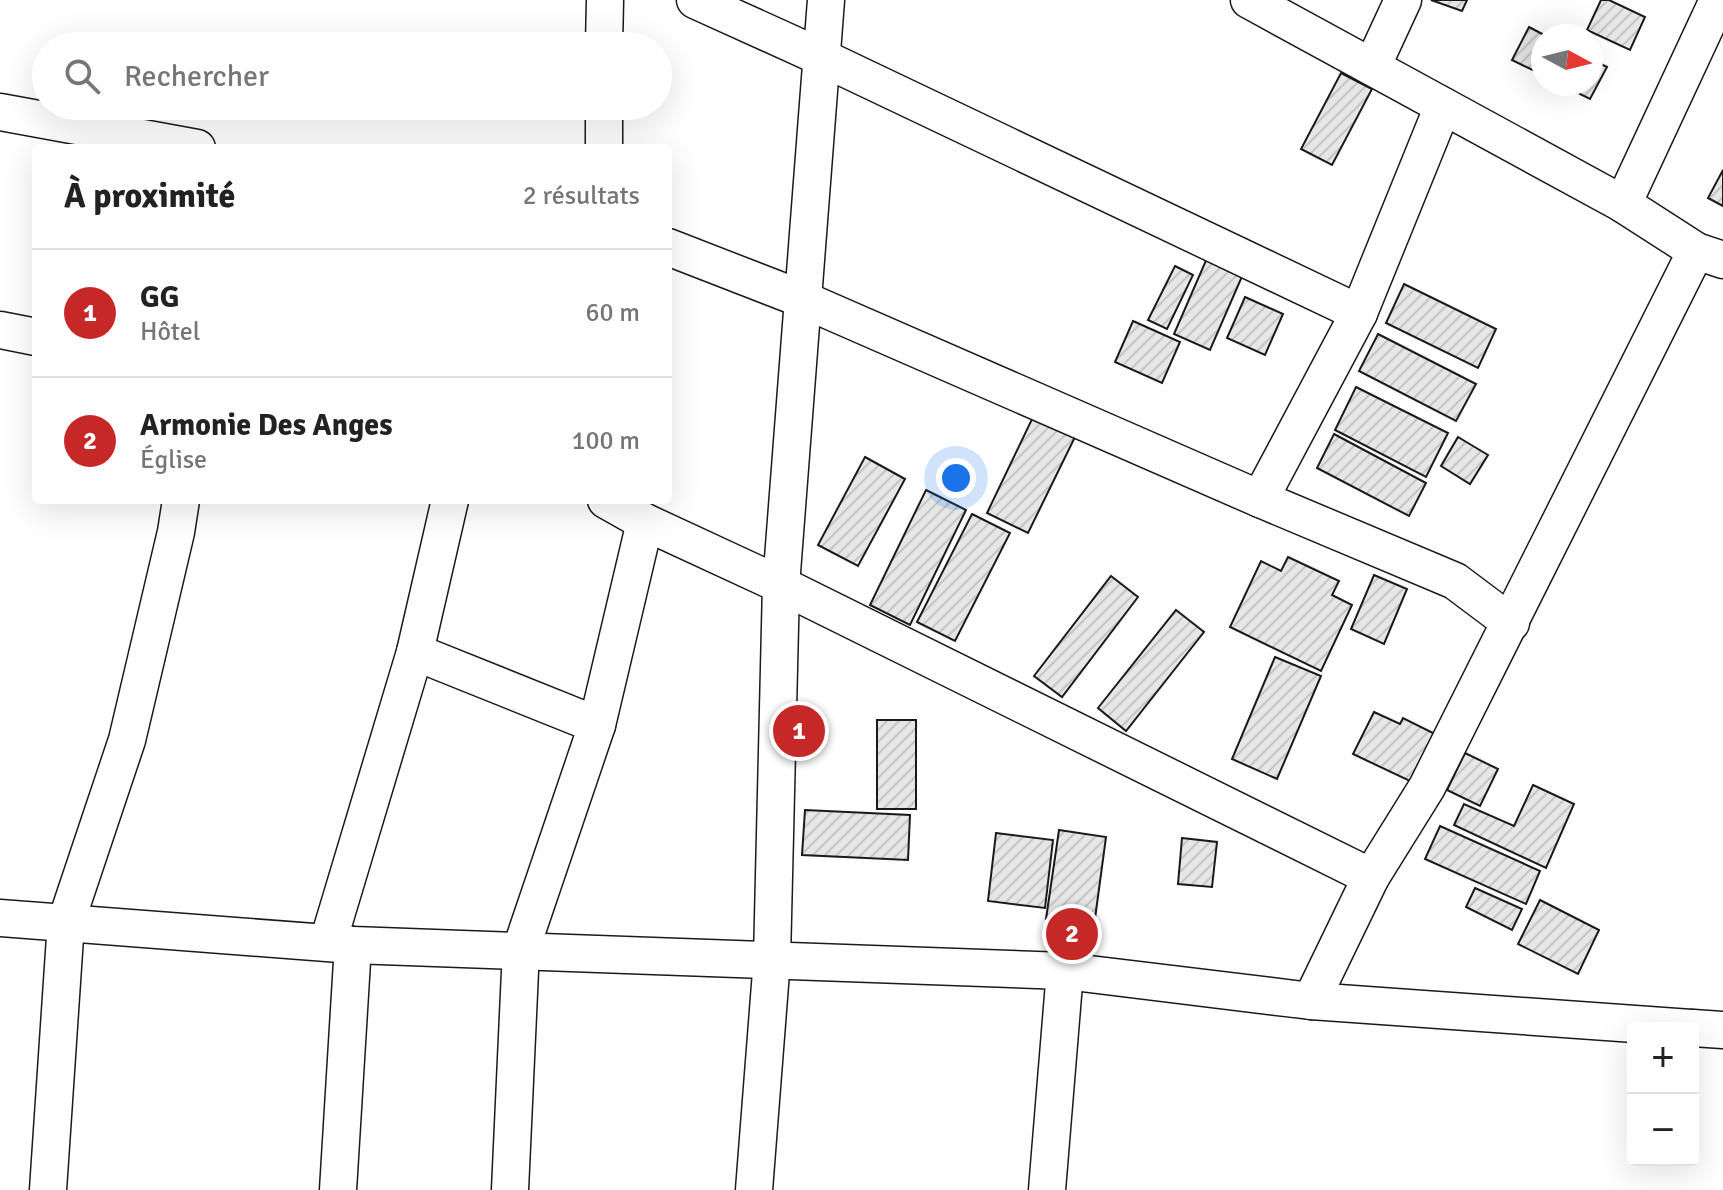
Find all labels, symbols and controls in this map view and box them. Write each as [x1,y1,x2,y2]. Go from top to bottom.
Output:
north arrow [1531,24,1603,96]
search box [32,32,672,120]
icon: search [60,54,104,98]
text: Rechercher [124,58,269,95]
text: À proximité [64,175,235,217]
text: 2 résultats [523,180,640,212]
text: GG [140,279,179,316]
text: 1 [83,297,97,329]
text: 60 m [585,297,640,329]
text: Hôtel [140,316,200,348]
text: Armonie Des Anges [140,407,392,444]
text: 2 [83,425,97,457]
text: 100 m [571,425,640,457]
text: Église [140,444,207,476]
your location [936,458,976,498]
pin: 1 [773,701,825,761]
pin: 2 [1046,904,1098,964]
map controls [1627,1022,1699,1166]
button: + [1627,1022,1699,1094]
button: − [1627,1094,1699,1166]

